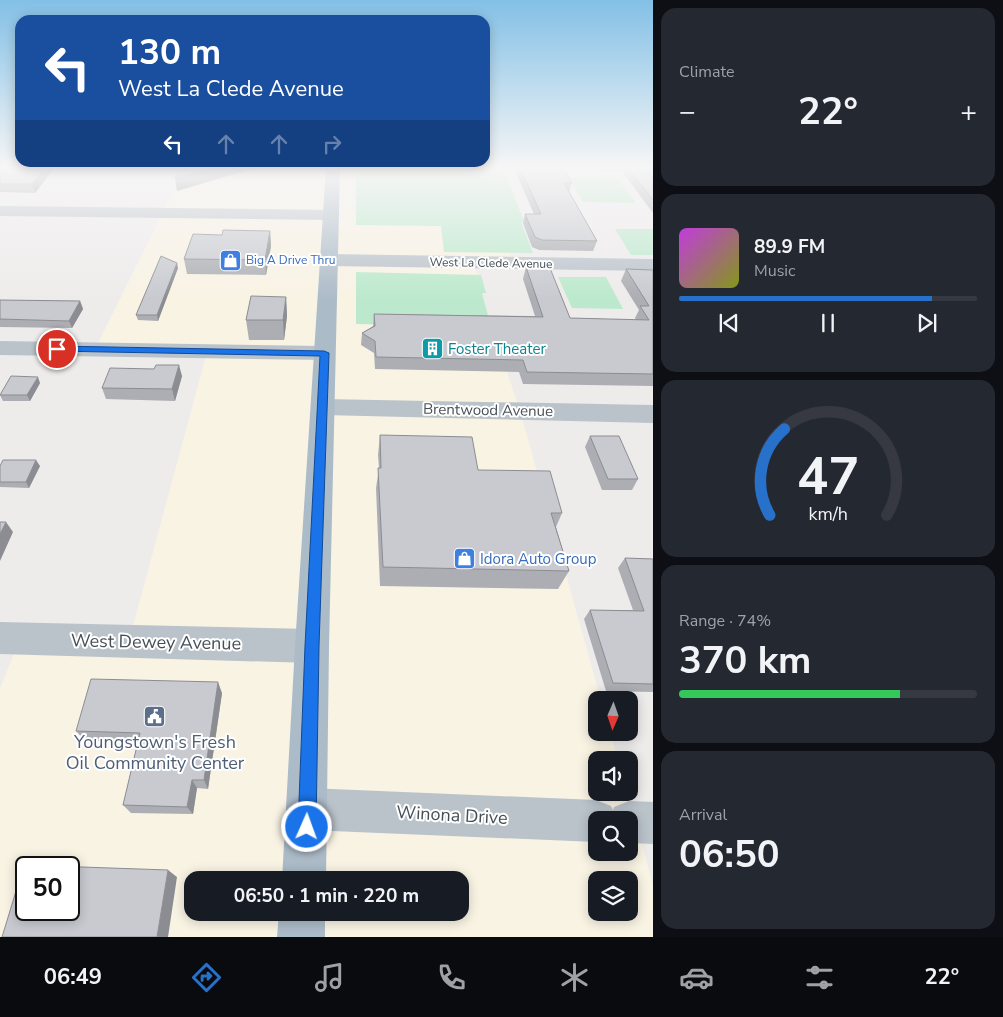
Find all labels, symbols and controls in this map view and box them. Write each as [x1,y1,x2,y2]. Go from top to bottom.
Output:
text: 130 m [118,29,221,76]
icon: left [35,35,100,100]
text: Climate [679,61,734,83]
text: West La Clede Avenue [118,74,344,104]
text: 22° [798,86,858,137]
text: − [679,93,696,131]
text: + [960,93,977,131]
icon: left [159,130,187,158]
icon: ahead [212,130,240,158]
icon: ahead [265,130,293,158]
icon: right [318,130,346,158]
text: 89.9 FM [754,234,825,260]
shop icon: Big A Drive Thru [218,248,242,272]
place label: Big A Drive Thru [246,252,335,268]
street label: West La Clede Avenue [429,254,553,272]
text: Music [754,260,795,282]
icon: previous [715,309,743,337]
icon: pause [814,309,842,337]
icon: next [913,309,941,337]
pin [36,328,78,370]
icon: arrive [43,335,71,363]
building icon: Foster Theater [420,337,444,361]
place label: Foster Theater [448,339,546,359]
street label: Brentwood Avenue [423,399,553,421]
text: 47 [797,441,859,512]
text: km/h [808,502,848,526]
shop icon: Idora Auto Group [452,547,476,571]
place label: Idora Auto Group [480,549,597,569]
text: Range · 74% [679,610,771,632]
street label: West Dewey Avenue [71,629,241,655]
text: 370 km [679,635,811,686]
north arrow [588,691,638,741]
map controls [588,691,638,921]
public building icon: Youngstown's Fresh Oil Community Center [143,705,167,729]
place label: Youngstown's Fresh Oil Community Center [66,730,245,775]
button: sound [588,751,638,801]
position arrow [280,800,332,852]
street label: Winona Drive [396,800,508,830]
text: Arrival [679,804,727,826]
button: search [588,811,638,861]
text: 06:50 [679,829,780,880]
speed limit sign: 50 [15,856,80,921]
button: layers [588,871,638,921]
text: 06:50 · 1 min · 220 m [234,883,419,909]
icon: directions [189,960,224,995]
icon: music [312,960,347,995]
icon: phone [434,960,469,995]
icon: climate [557,960,592,995]
icon: car [679,960,714,995]
icon: filters [802,960,837,995]
text: 06:49 [44,962,102,992]
text: 22° [924,962,959,992]

